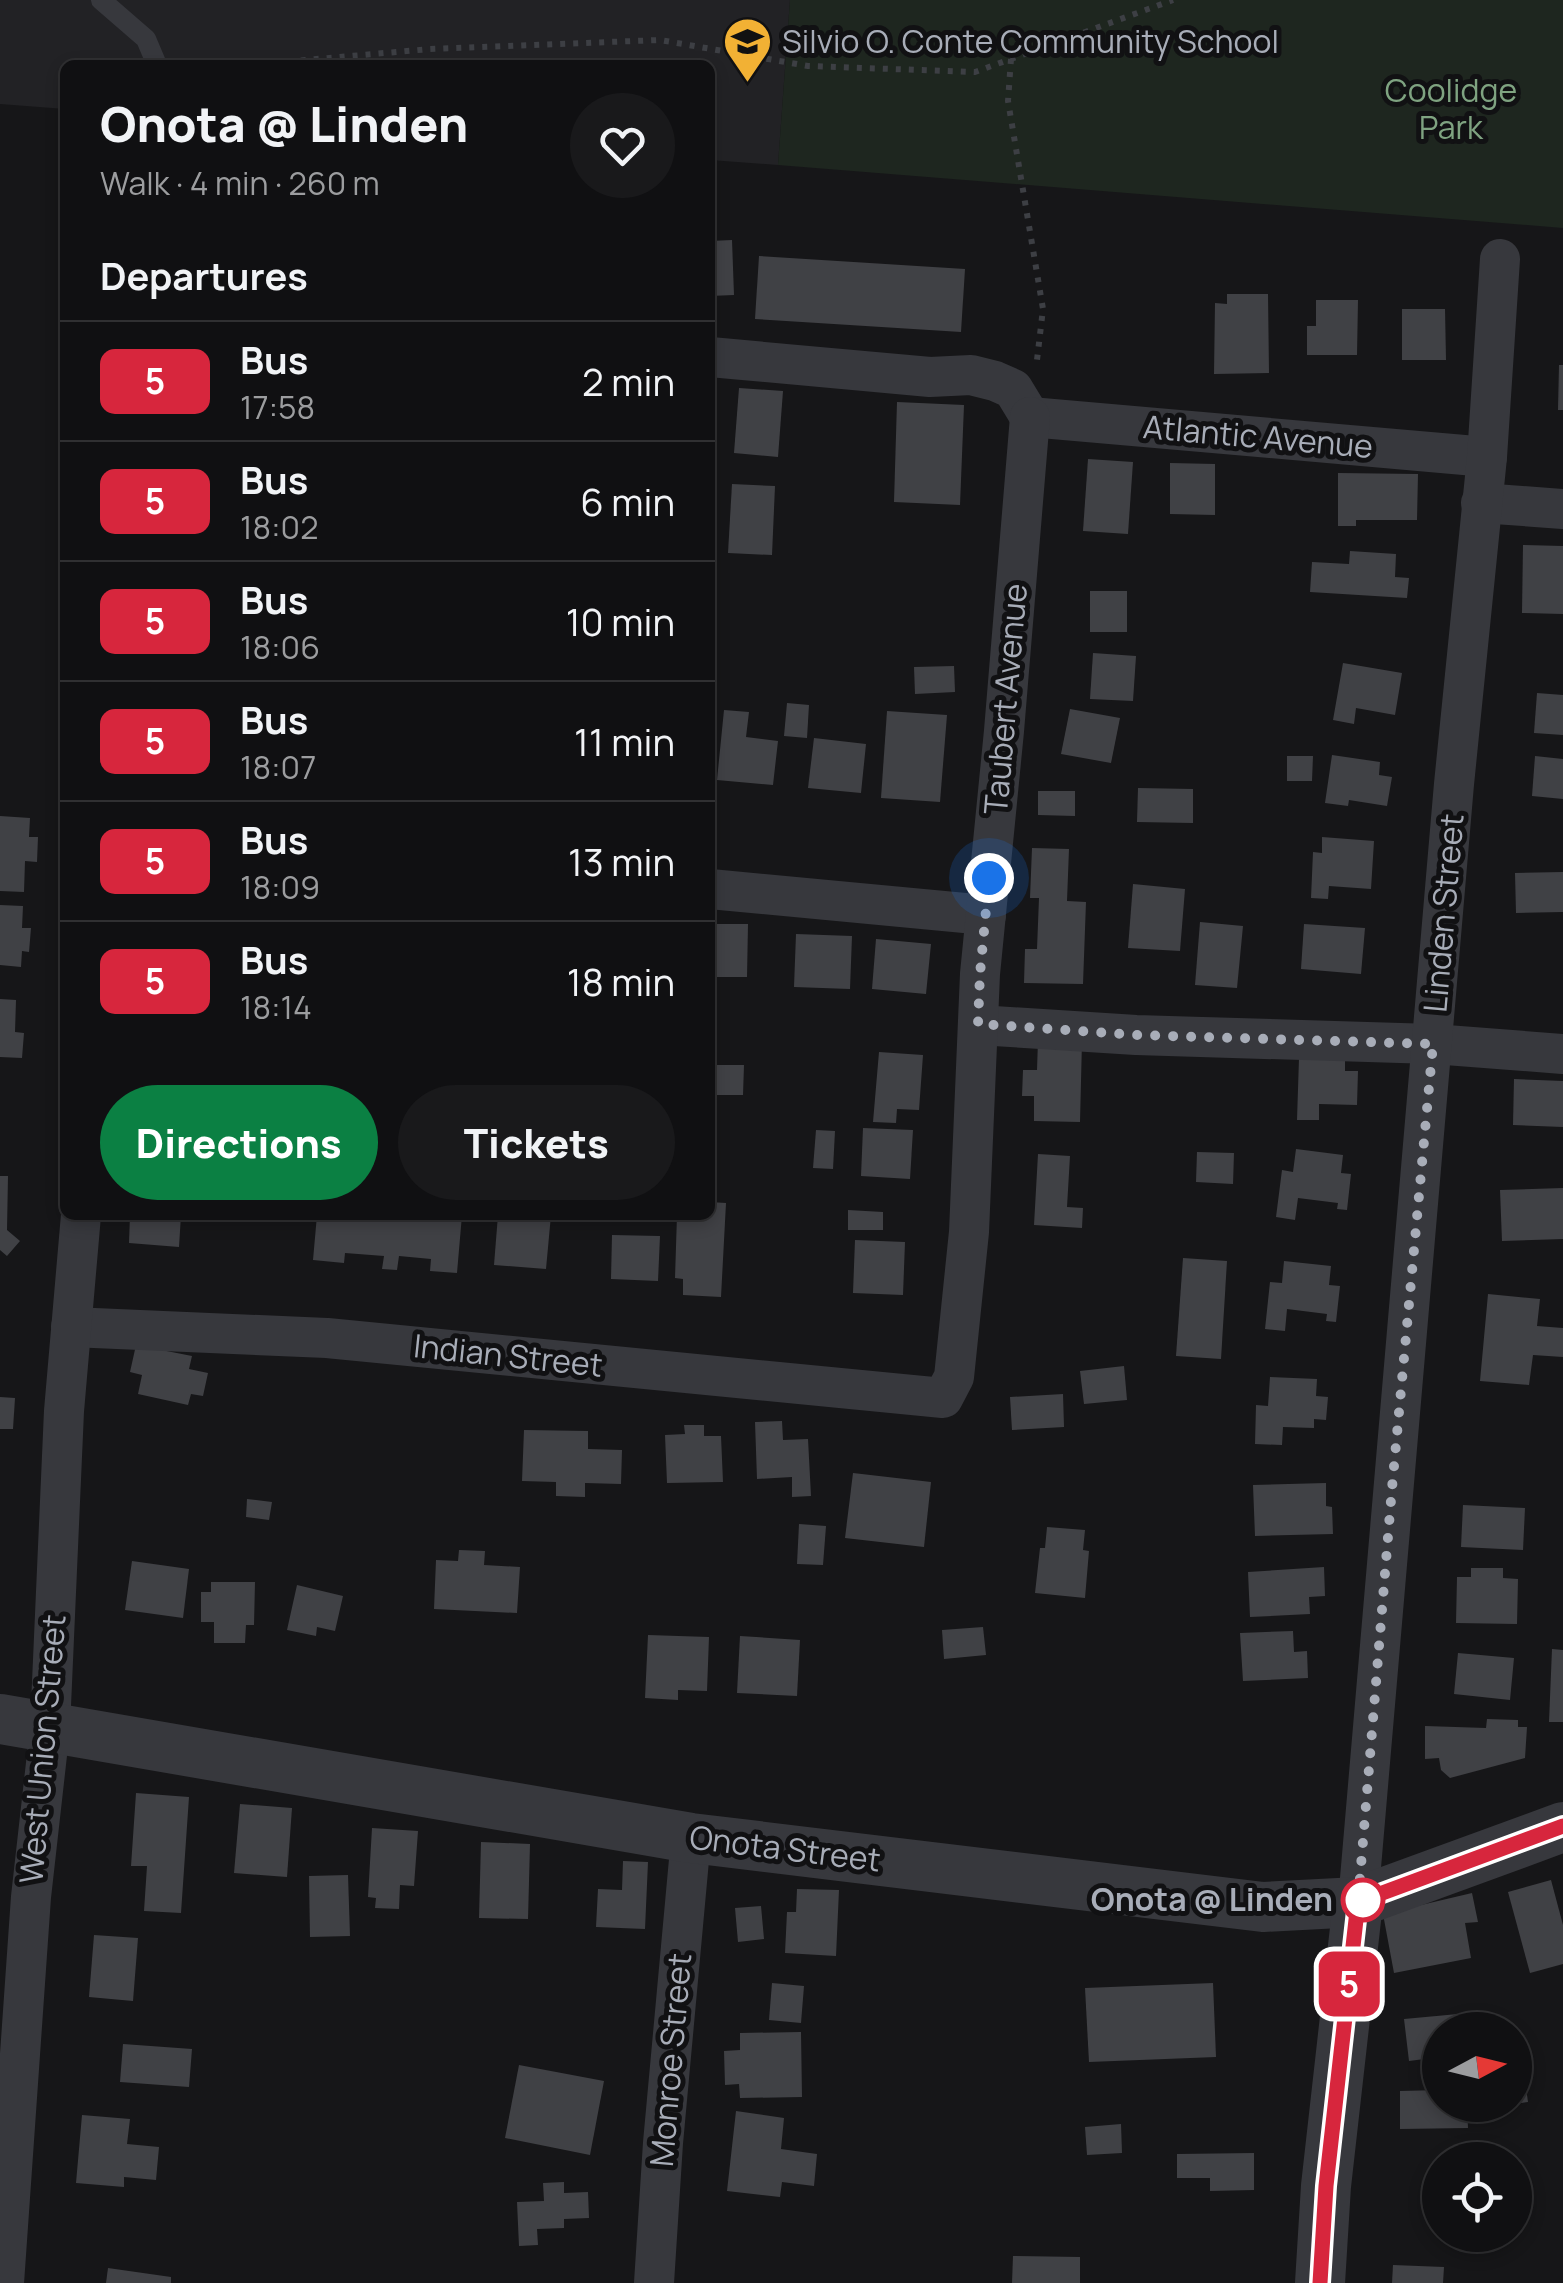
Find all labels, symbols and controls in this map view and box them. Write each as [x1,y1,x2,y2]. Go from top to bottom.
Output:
school or university icon: Silvio O. Conte Community School [721,16,773,84]
place label: Silvio O. Conte Community School [782,19,1279,63]
park label: Coolidge Park [1385,68,1517,149]
text: Onota @ Linden [100,91,468,156]
button: heart [570,93,675,198]
text: Walk · 4 min · 260 m [100,161,380,205]
text: Departures [100,249,308,301]
text: Bus [240,333,308,385]
text: 2 min [582,355,675,407]
text: 5 [145,357,165,405]
text: 17:58 [240,385,315,429]
street label: Atlantic Avenue [1141,404,1375,468]
text: Bus [240,453,308,505]
text: 6 min [580,475,675,527]
text: 5 [145,477,165,525]
text: 18:02 [240,505,318,549]
text: Bus [240,573,308,625]
street label: Taubert Avenue [973,582,1037,816]
text: 10 min [566,595,675,647]
text: 5 [145,597,165,645]
text: 18:06 [240,625,320,669]
text: Bus [240,693,308,745]
text: 11 min [574,715,675,767]
text: 5 [145,717,165,765]
text: 18:07 [240,745,316,789]
street label: Linden Street [1412,812,1474,1014]
text: Bus [240,813,308,865]
text: 13 min [568,835,675,887]
text: 5 [145,837,165,885]
your location [964,853,1014,903]
text: 18:09 [240,865,320,909]
text: Bus [240,933,308,985]
text: 18 min [567,955,675,1007]
text: 5 [145,957,165,1005]
text: 18:14 [240,985,312,1029]
button: Directions [100,1085,378,1200]
button: Tickets [398,1085,675,1200]
street label: Indian Street [411,1323,605,1387]
street label: West Union Street [8,1613,76,1885]
street label: Onota Street [687,1814,883,1882]
place label: Onota @ Linden [1091,1877,1333,1921]
marker: Onota @ Linden [1342,1879,1384,1921]
street label: Monroe Street [639,1951,701,2168]
line badge: 5 [1316,1952,1382,2016]
text: 5 [1339,1960,1359,2008]
north arrow [1422,2012,1532,2122]
map controls [1422,2012,1532,2252]
button: locate [1422,2142,1532,2252]

